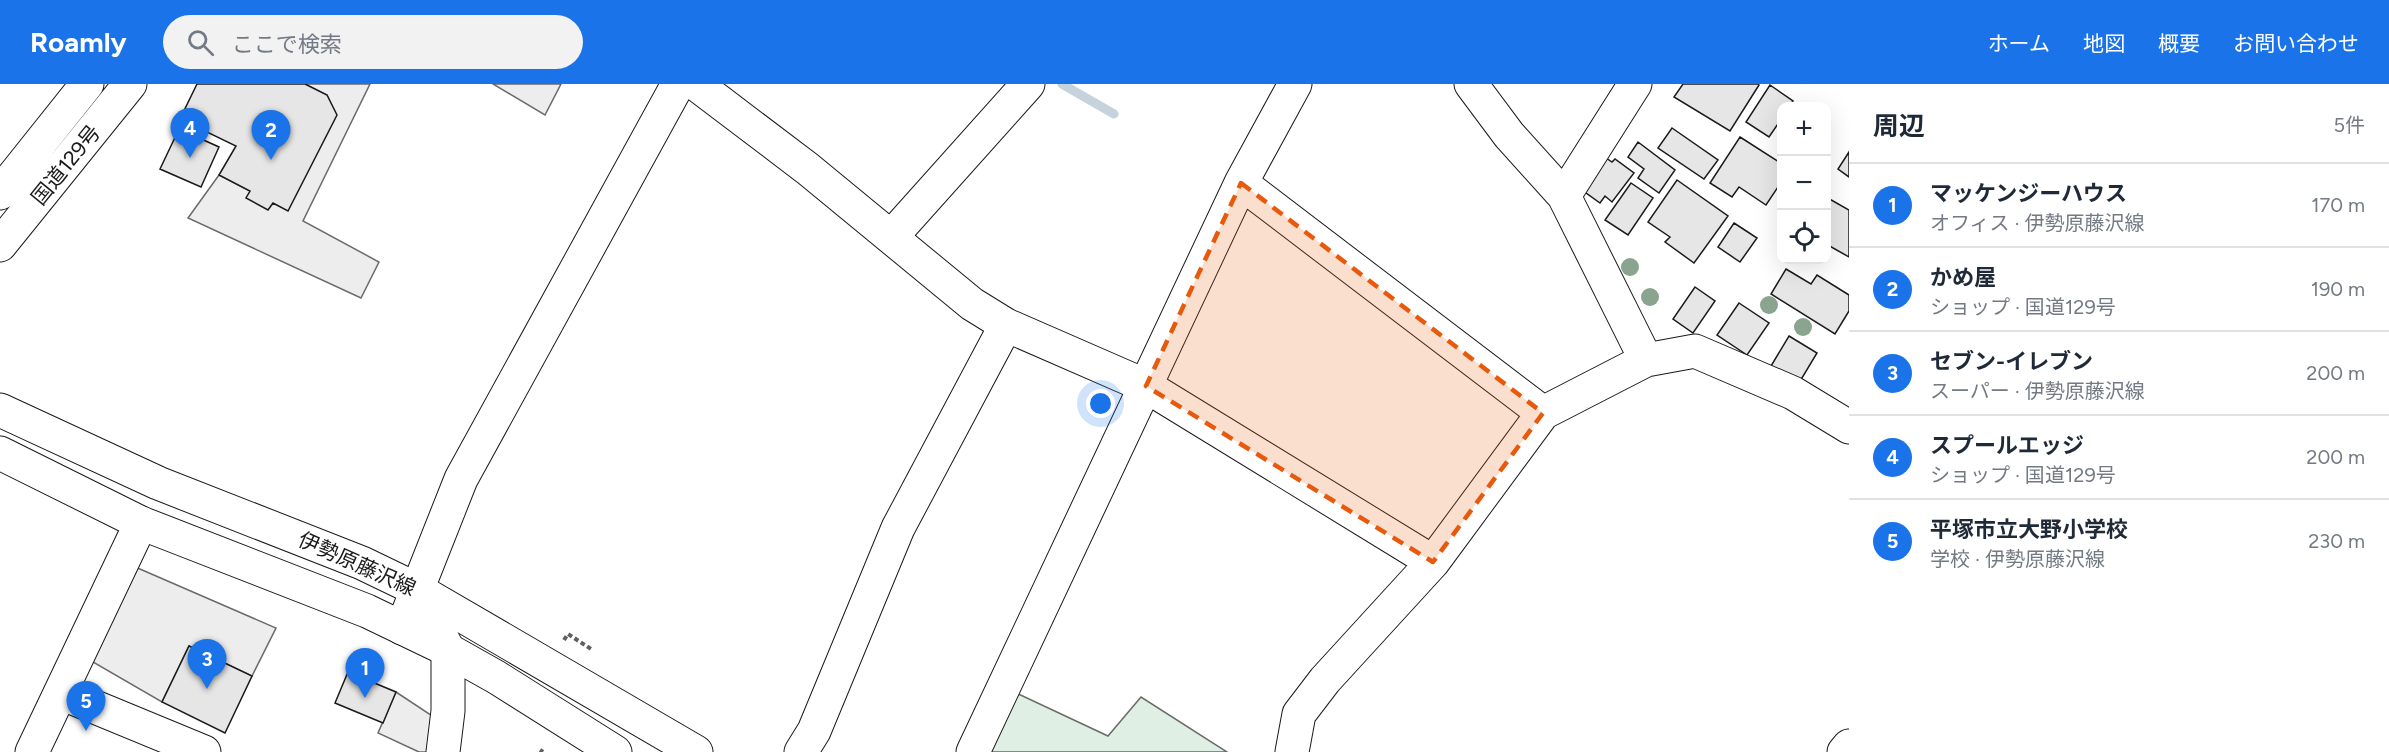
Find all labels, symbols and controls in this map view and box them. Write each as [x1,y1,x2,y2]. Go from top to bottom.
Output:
search box [163,15,583,69]
text: Roamly [30,25,127,59]
icon: search [184,26,217,59]
text: ここで検索 [232,31,342,58]
text: ホーム [1988,31,2050,56]
text: 地図 [2083,31,2125,56]
text: 概要 [2158,31,2200,56]
text: お問い合わせ [2233,31,2359,56]
map controls [1777,102,1831,264]
button: + [1777,102,1831,156]
pin: 4 [170,109,210,158]
pin: 2 [252,110,290,160]
text: 周辺 [1873,110,1925,142]
text: 5件 [2334,113,2365,137]
street label: 国道129号 [26,120,105,210]
button: − [1777,156,1831,210]
text: マッケンジーハウス [1930,180,2127,207]
text: 1 [1888,193,1897,217]
text: 170 m [2311,193,2365,217]
button: locate [1777,210,1831,264]
text: オフィス · 伊勢原藤沢線 [1930,211,2145,235]
text: かめ屋 [1930,264,1996,291]
text: 2 [1887,277,1898,301]
text: 190 m [2311,277,2365,301]
text: ショップ · 国道129号 [1930,295,2116,319]
text: セブン-イレブン [1930,348,2093,375]
text: 3 [1887,361,1898,385]
text: 200 m [2306,361,2365,385]
text: スーパー · 伊勢原藤沢線 [1930,379,2145,403]
your location [1086,389,1115,418]
text: スプールエッジ [1930,432,2084,459]
text: 4 [1886,445,1899,469]
text: 200 m [2306,445,2365,469]
text: ショップ · 国道129号 [1930,463,2116,487]
text: 平塚市立大野小学校 [1930,516,2128,543]
street label: 伊勢原藤沢線 [295,526,420,601]
text: 5 [1887,529,1898,553]
text: 230 m [2308,529,2365,553]
text: 学校 · 伊勢原藤沢線 [1930,547,2105,571]
pin: 3 [188,640,226,689]
pin: 1 [346,648,385,698]
pin: 5 [66,682,106,731]

